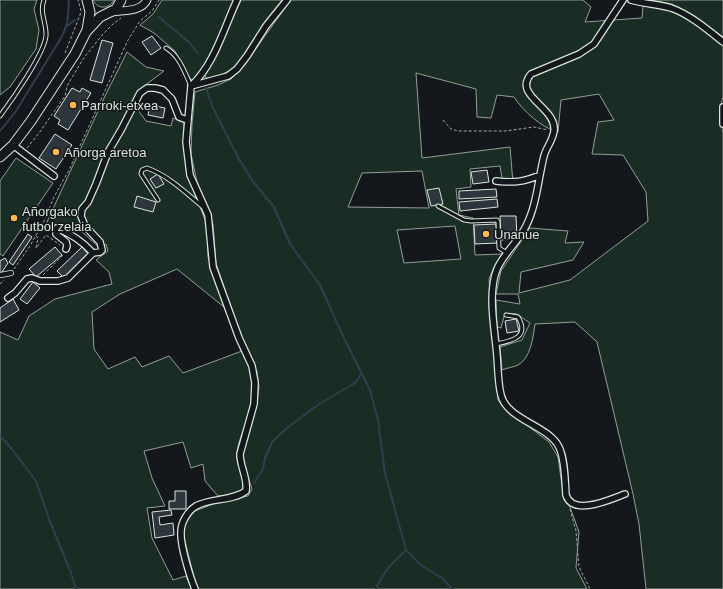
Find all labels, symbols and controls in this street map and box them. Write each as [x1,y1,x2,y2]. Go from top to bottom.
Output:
place label: Parroki-etxea [81,98,159,113]
marker: Parroki-etxea [68,100,78,110]
place label: Añorga aretoa [64,145,147,160]
marker: Añorga aretoa [51,147,61,157]
place label: Añorgako futbol zelaia [22,204,92,234]
marker: Añorgako futbol zelaia [9,213,19,223]
place label: Unanue [494,227,540,242]
marker: Unanue [481,229,491,239]

